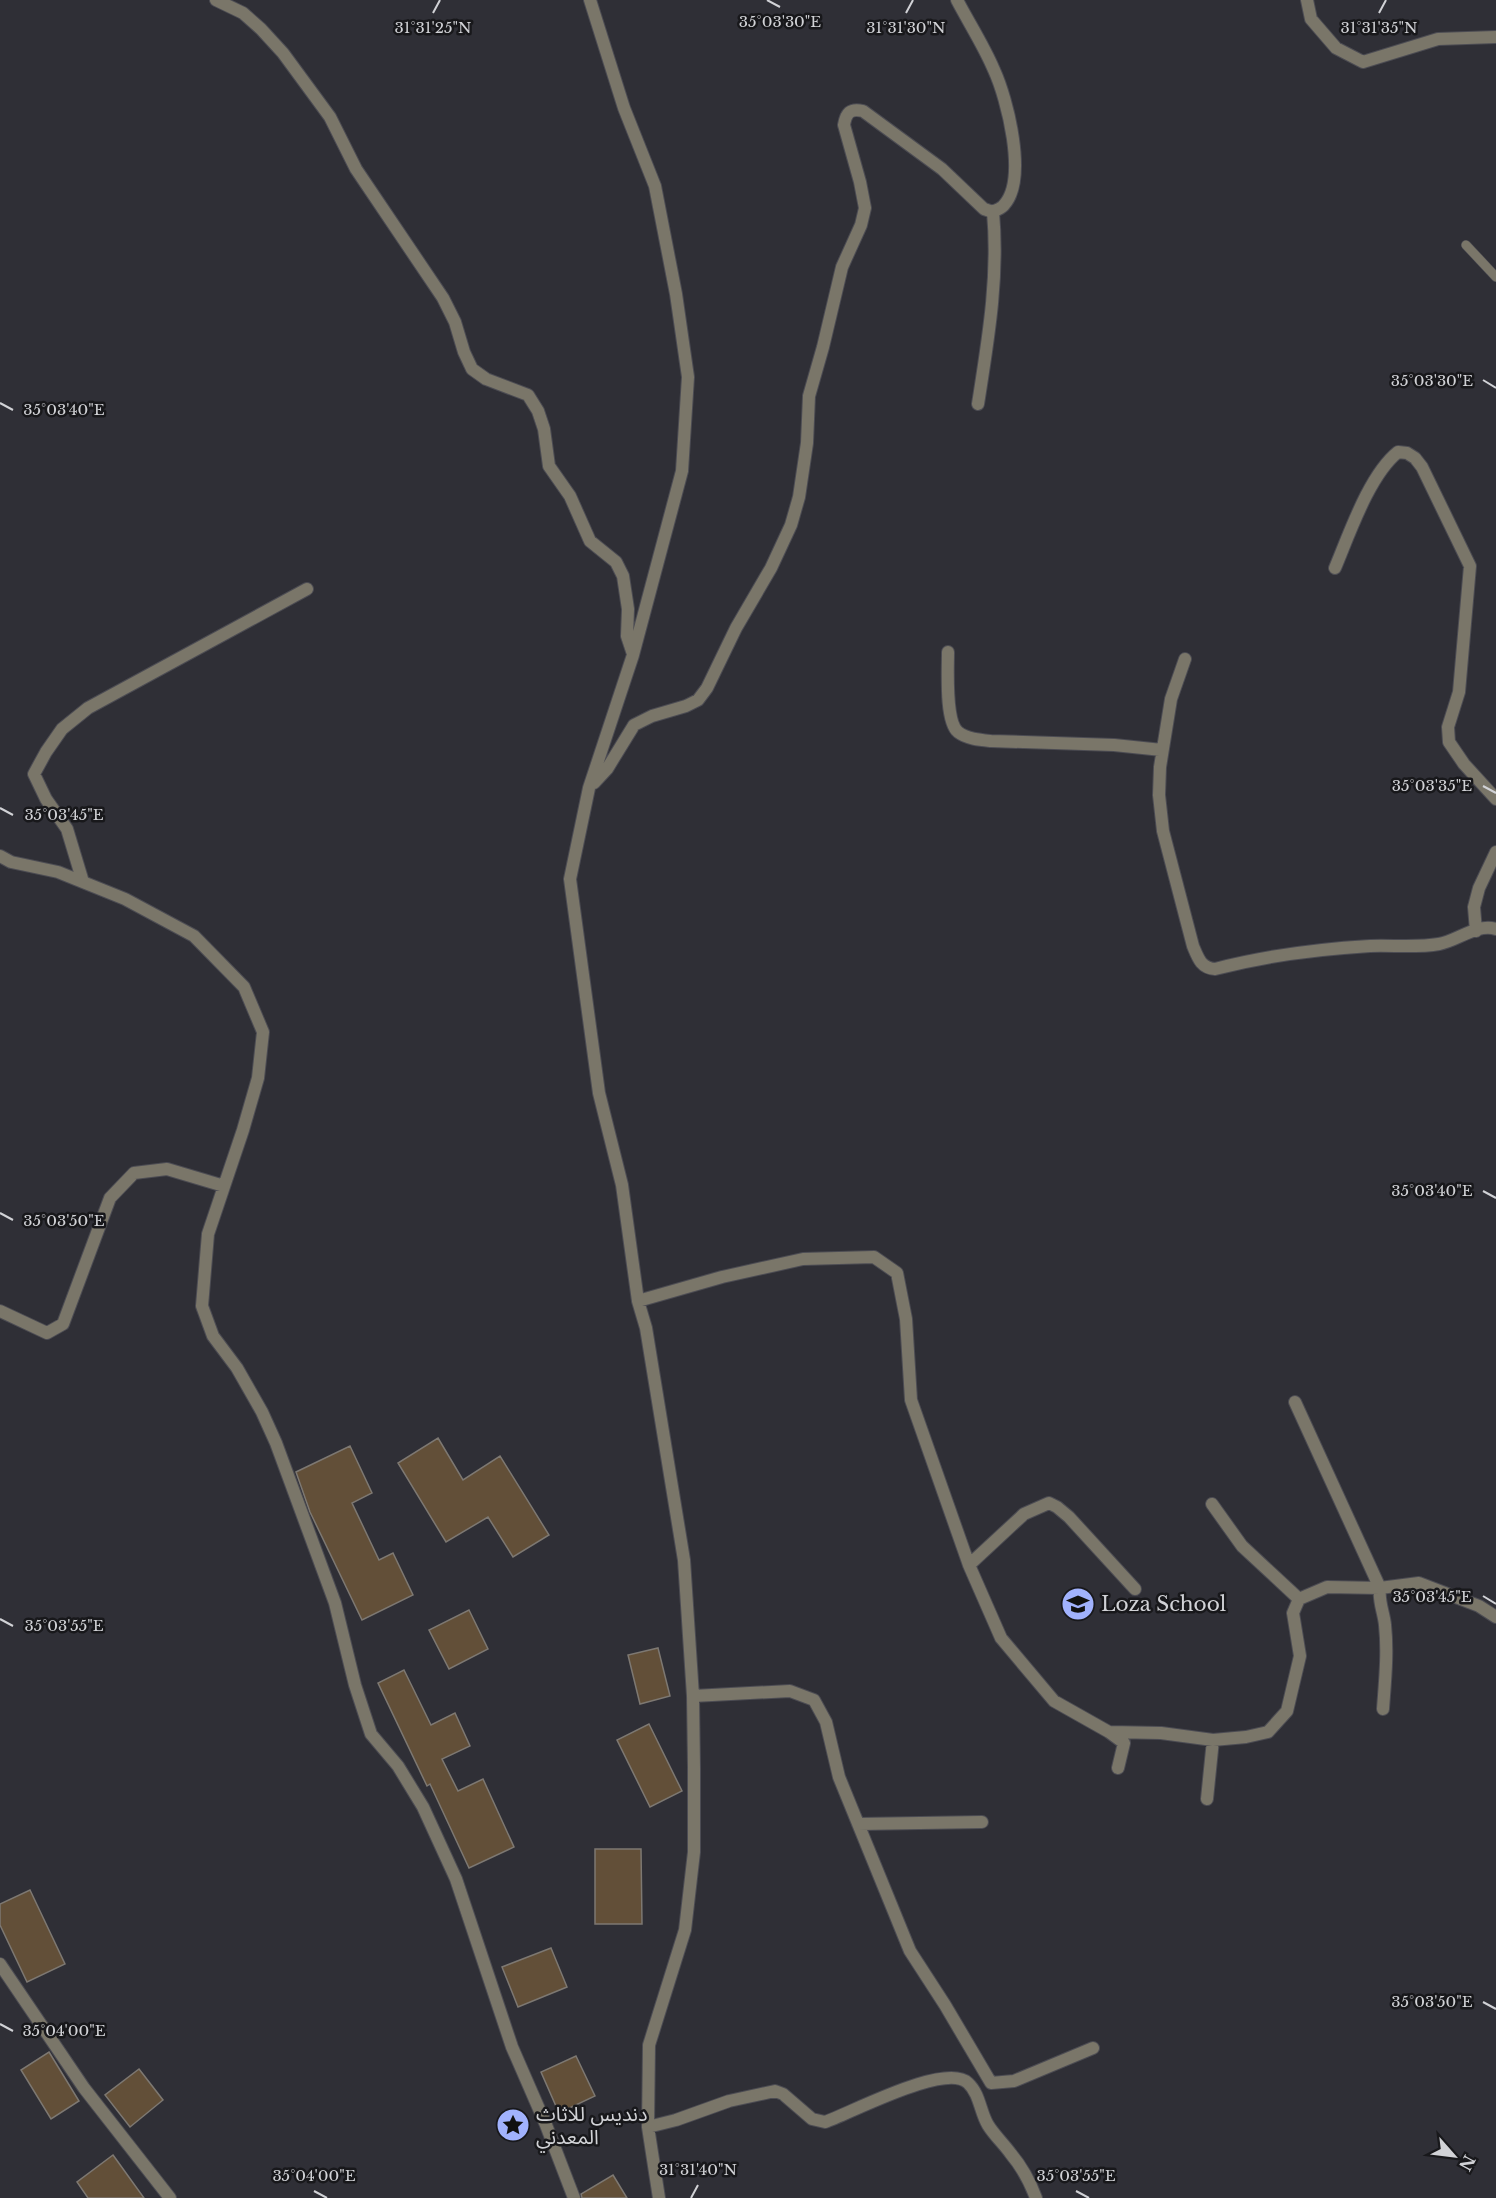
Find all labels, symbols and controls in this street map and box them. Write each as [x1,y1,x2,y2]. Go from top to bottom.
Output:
text: 35°03'30"E [739,12,821,31]
text: 31°31'25"N [394,18,472,37]
text: 31°31'30"N [866,18,946,37]
text: 31°31'35"N [1340,18,1418,37]
text: 35°03'30"E [1391,371,1473,390]
text: 35°03'40"E [23,400,105,419]
text: 35°03'35"E [1392,776,1472,795]
text: 35°03'45"E [24,805,104,824]
text: 35°03'40"E [1391,1181,1473,1200]
text: 35°03'50"E [23,1211,105,1230]
school or university icon: Loza School [1060,1586,1096,1622]
text: 35°03'45"E [1392,1587,1472,1606]
place label: Loza School [1101,1592,1226,1616]
text: 35°03'55"E [24,1616,104,1635]
text: 35°03'50"E [1391,1992,1473,2011]
text: 35°04'00"E [22,2021,106,2040]
place label: دنديس للاثاث المعدني [536,2102,648,2153]
place icon: دنديس للاثاث المعدني [495,2107,531,2143]
north arrow [1424,2126,1484,2186]
text: N [1455,2152,1480,2174]
text: 31°31'40"N [659,2160,737,2179]
text: 35°04'00"E [272,2166,356,2185]
text: 35°03'55"E [1036,2166,1116,2185]

